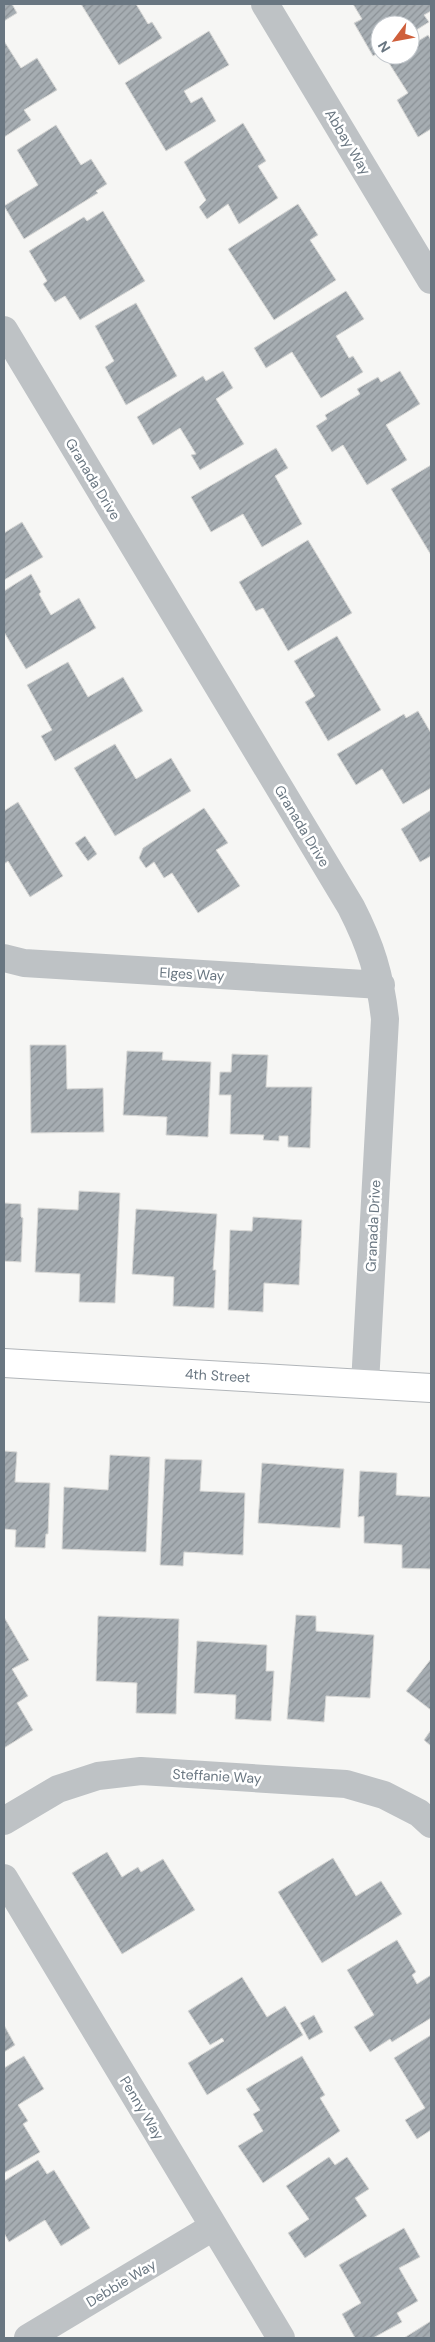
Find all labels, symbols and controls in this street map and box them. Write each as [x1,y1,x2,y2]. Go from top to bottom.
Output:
north arrow [370,15,420,65]
text: N [374,38,394,56]
street label: Abbay Way [321,106,375,178]
street label: Granada Drive [62,435,125,523]
street label: Granada Drive [271,782,334,870]
street label: Elges Way [159,963,225,985]
street label: Granada Drive [362,1179,384,1273]
street label: 4th Street [184,1365,251,1386]
street label: Steffanie Way [172,1765,262,1787]
street label: Penny Way [116,2073,168,2143]
street label: Debbie Way [83,2255,159,2311]

